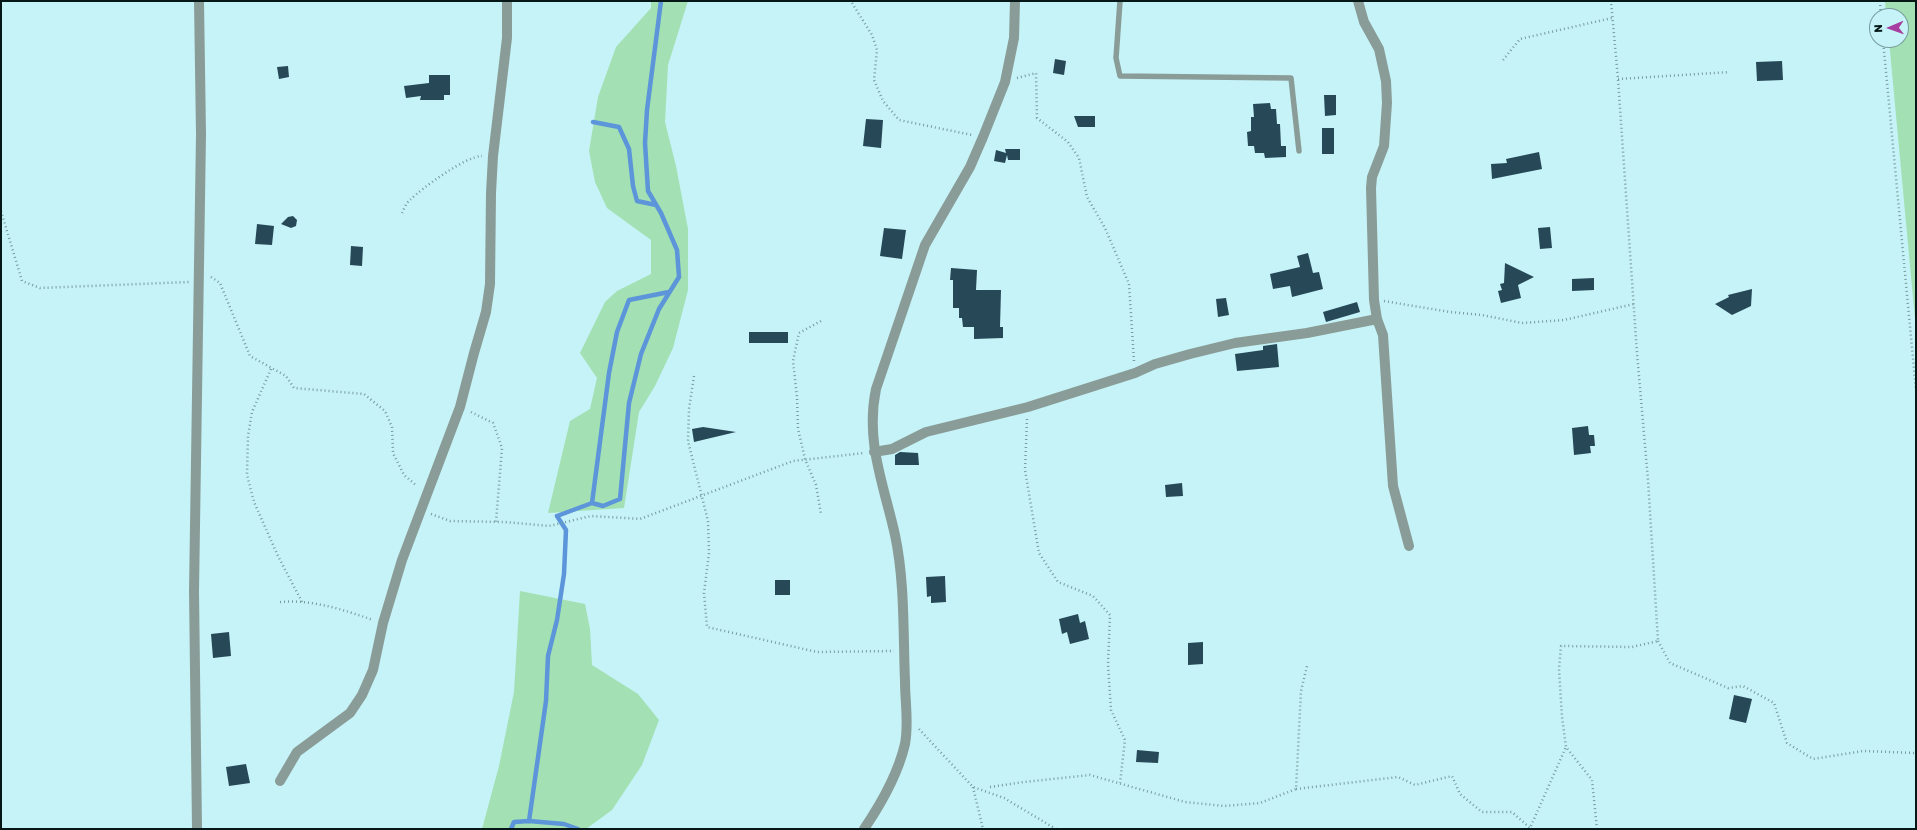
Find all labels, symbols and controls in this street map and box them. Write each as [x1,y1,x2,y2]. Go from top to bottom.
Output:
north arrow [1869,8,1909,48]
text: N [1871,24,1884,33]

